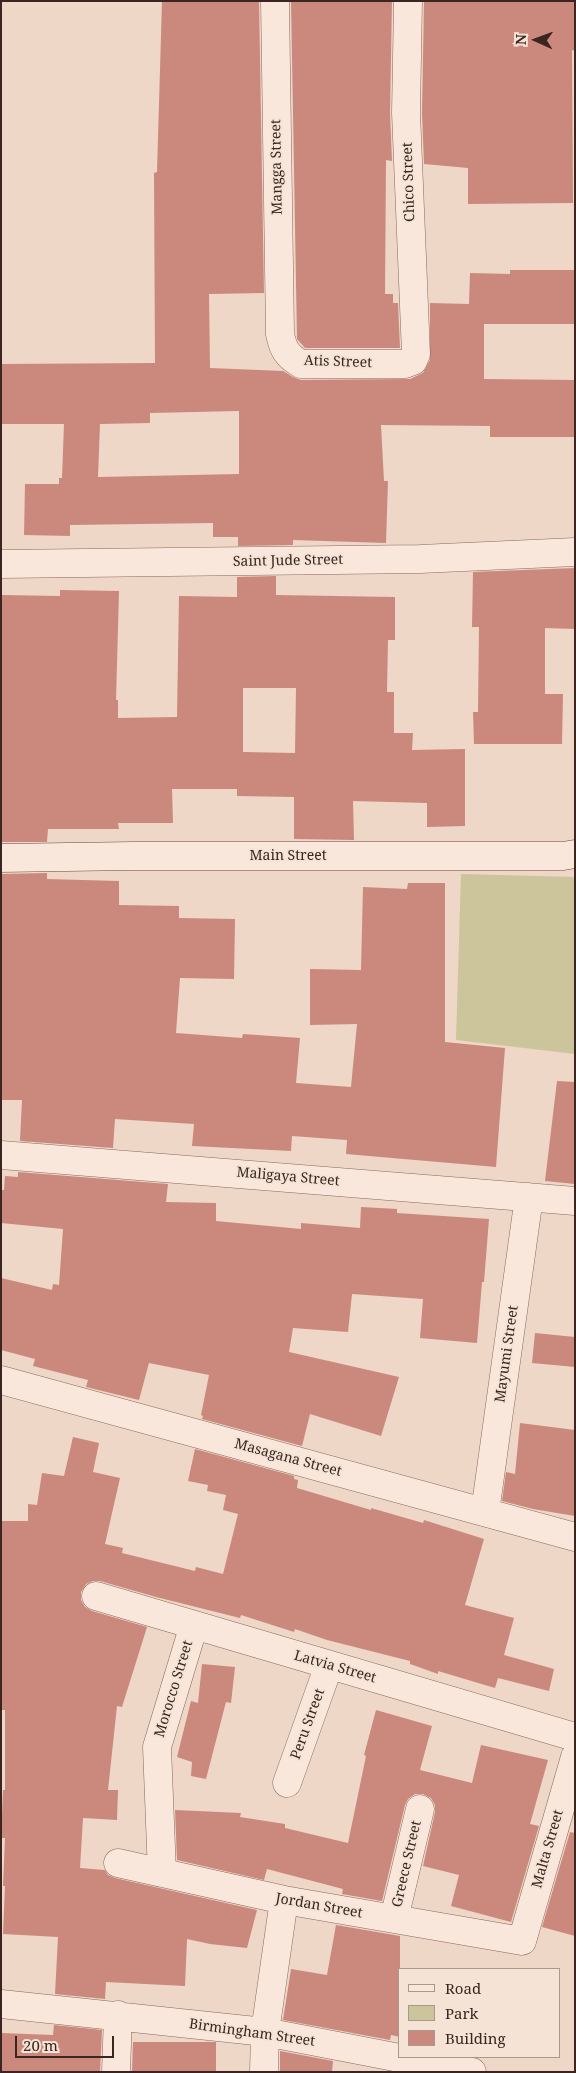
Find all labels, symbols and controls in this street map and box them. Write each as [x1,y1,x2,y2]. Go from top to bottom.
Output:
north arrow [511,15,561,65]
text: N [511,34,530,45]
street label: Mangga Street [268,119,286,215]
street label: Chico Street [399,142,419,222]
street label: Atis Street [304,352,372,372]
street label: Saint Jude Street [233,552,343,570]
street label: Main Street [249,848,327,864]
street label: Maligaya Street [236,1164,340,1190]
street label: Mayumi Street [492,1304,522,1404]
street label: Masagana Street [233,1436,343,1480]
street label: Morocco Street [151,1639,197,1739]
street label: Latvia Street [292,1647,378,1687]
street label: Peru Street [287,1686,329,1762]
street label: Malta Street [529,1808,567,1890]
street label: Greece Street [389,1819,425,1909]
street label: Jordan Street [274,1890,364,1922]
legend [398,1968,561,2058]
text: Road [445,1978,481,1998]
text: Park [445,2003,478,2023]
street label: Birmingham Street [188,2016,316,2050]
scale bar [18,2026,116,2058]
text: Building [445,2028,506,2048]
text: 20 m [23,2035,58,2055]

